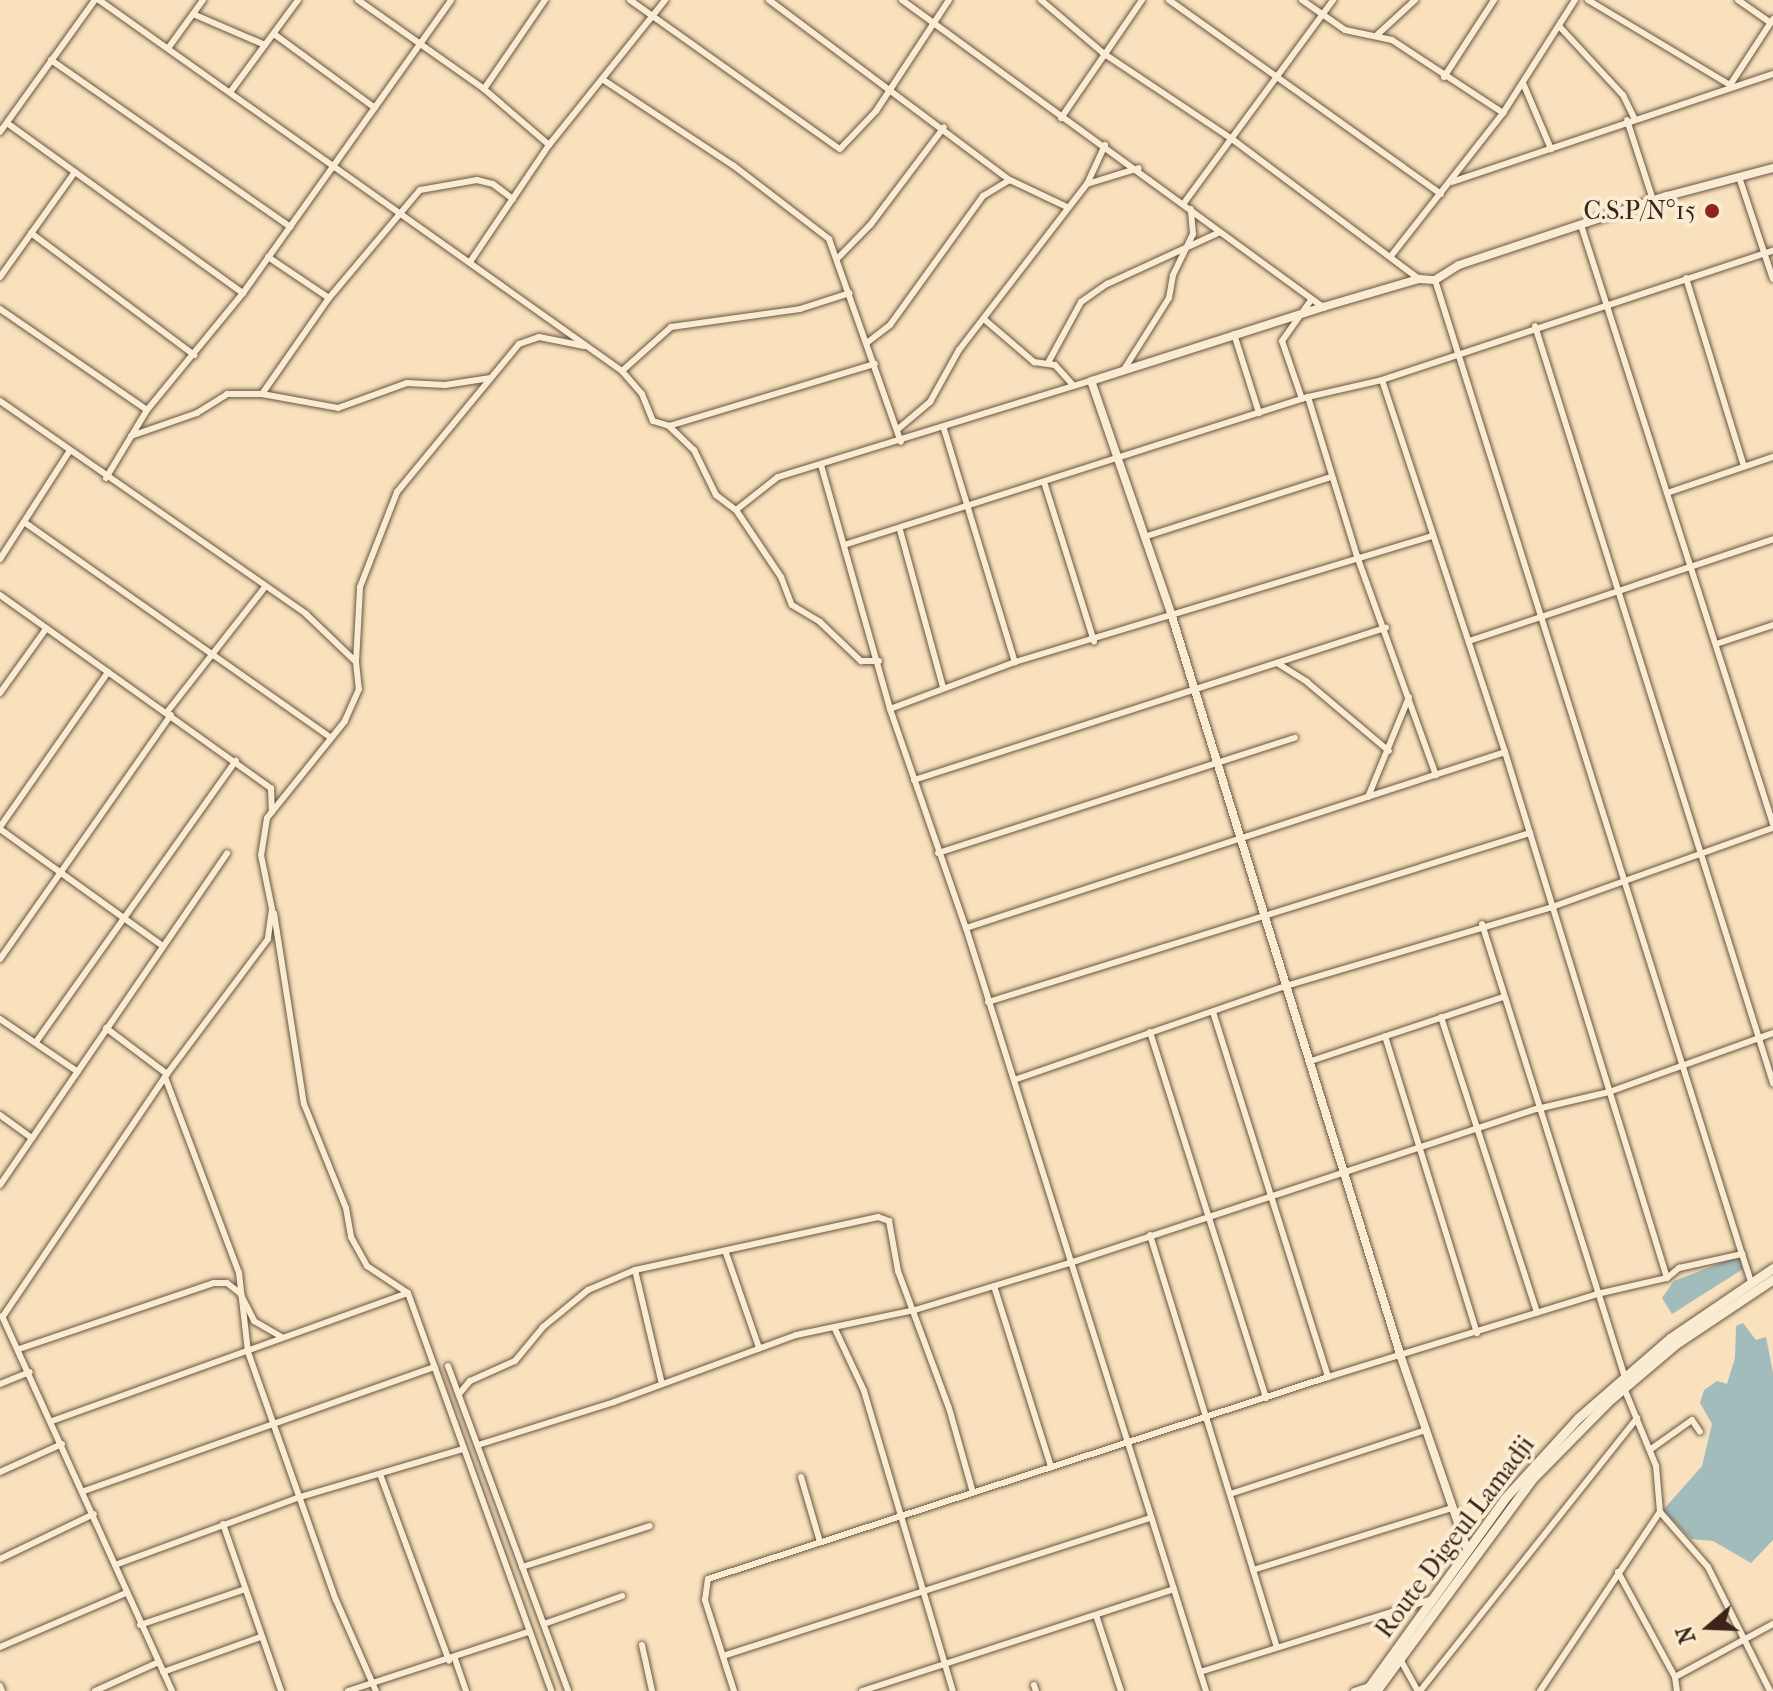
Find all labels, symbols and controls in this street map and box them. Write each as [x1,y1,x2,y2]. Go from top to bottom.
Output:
place label: C.S.P/N°15 [1584,195,1696,227]
marker: C.S.P/N°15 [1703,202,1721,220]
street label: Route Digeul Lamadji [1369,1430,1541,1644]
north arrow [1669,1587,1749,1667]
text: N [1671,1623,1701,1647]

